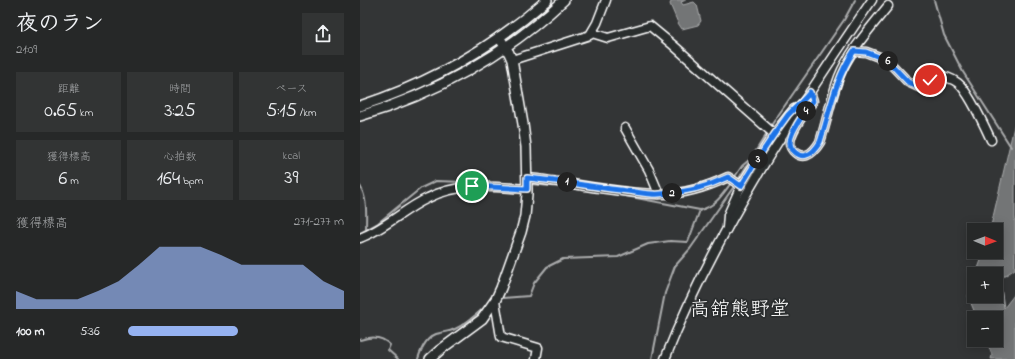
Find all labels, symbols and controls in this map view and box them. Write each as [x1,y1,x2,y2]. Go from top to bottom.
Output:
text: 夜のラン [16,9,104,41]
button: share [302,13,344,55]
text: 21:09 [16,40,37,59]
pin: 6 [878,51,898,71]
text: 6 [886,53,890,69]
pin [913,63,947,97]
icon: check [919,69,941,91]
text: 距離 [58,81,80,97]
text: 時間 [169,81,191,97]
text: ペース [275,81,308,97]
text: 0.65 [44,97,77,126]
text: 3:25 [164,97,196,126]
text: 5:15 [266,97,297,126]
pin: 4 [796,101,816,121]
text: 4 [804,103,808,119]
text: km [77,105,93,121]
text: /km [297,105,317,121]
text: kcal [283,148,300,164]
text: 獲得標高 [47,149,91,165]
text: 心拍数 [163,149,196,165]
pin: 3 [748,149,768,169]
text: 3 [756,151,760,167]
text: 39 [284,164,298,193]
text: 6 [59,165,67,194]
text: 164 [157,165,180,194]
pin [455,169,489,203]
pin: 1 [557,172,577,192]
text: m [67,173,79,189]
text: bpm [180,173,203,189]
text: 1 [565,174,569,190]
icon: arrive [461,175,483,197]
pin: 2 [662,183,682,203]
text: 2 [669,185,675,201]
text: 271–277 m [294,212,344,231]
text: 獲得標高 [16,214,68,233]
north arrow [967,223,1003,259]
map controls [967,223,1003,347]
button: + [967,267,1003,303]
district label: 高舘熊野堂 [690,296,790,325]
button: − [967,311,1003,347]
text: 100 m [16,322,45,341]
text: 5:36 [80,322,100,341]

